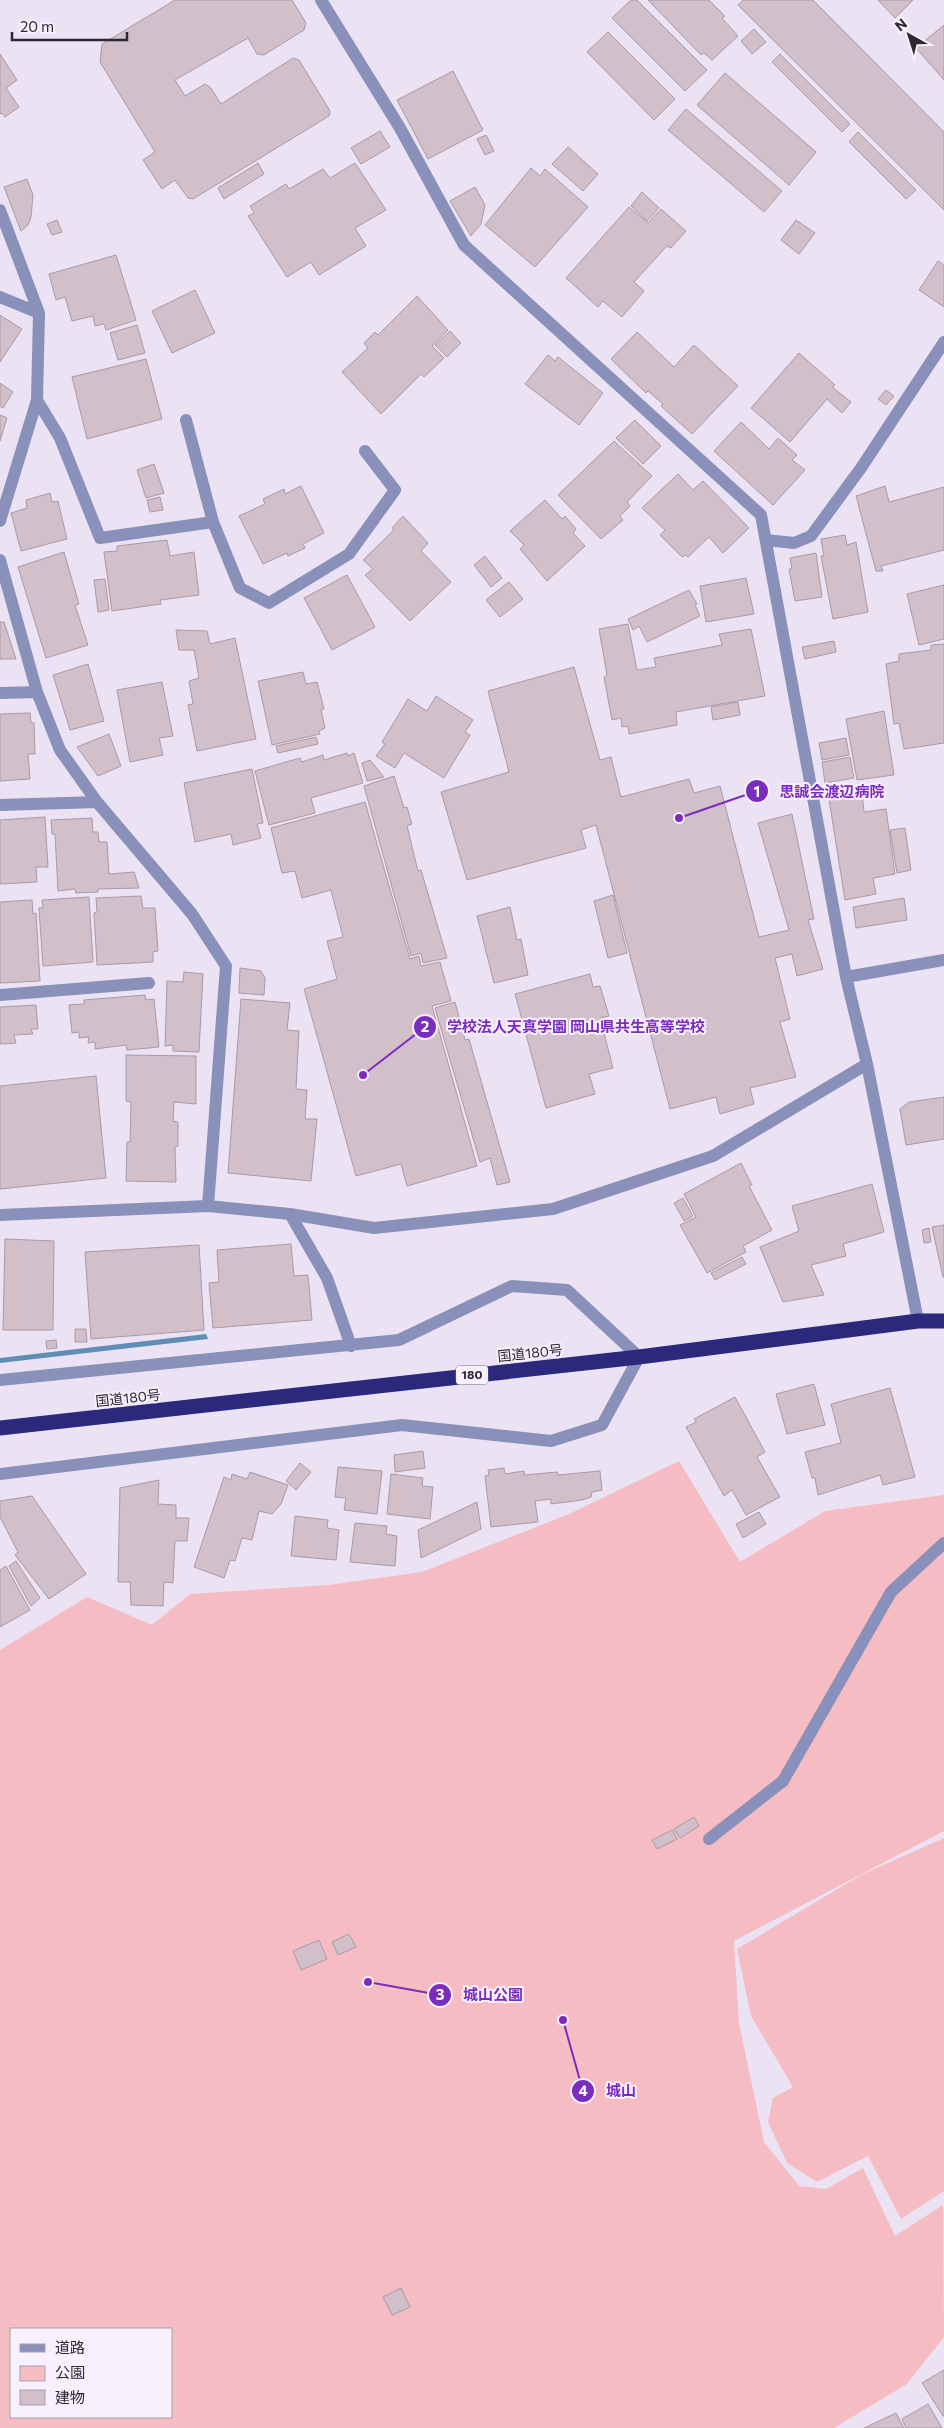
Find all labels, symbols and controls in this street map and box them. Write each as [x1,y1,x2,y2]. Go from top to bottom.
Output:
scale bar [12,10,128,42]
north arrow [884,10,934,60]
text: N [891,15,910,34]
text: 20 m [20,17,54,35]
callout: 思誠会渡辺病院 [744,776,894,806]
text: 1 [754,782,760,800]
text: 思誠会渡辺病院 [779,782,885,800]
callout: 学校法人天真学園 岡山県共生高等学校 [412,1012,715,1042]
text: 2 [421,1017,429,1035]
text: 学校法人天真学園 岡山県共生高等学校 [447,1017,705,1035]
street label: 国道180号 [496,1341,563,1364]
road number: 180 [456,1366,488,1384]
street label: 国道180号 [94,1386,161,1409]
callout: 城山公園 [428,1980,533,2010]
text: 3 [436,1985,445,2003]
text: 城山公園 [463,1985,523,2003]
callout: 城山 [571,2076,646,2106]
text: 4 [578,2081,588,2099]
text: 城山 [606,2081,636,2099]
legend [10,2328,172,2418]
text: 道路 [55,2338,85,2356]
text: 公園 [55,2363,85,2381]
text: 建物 [55,2388,85,2406]

